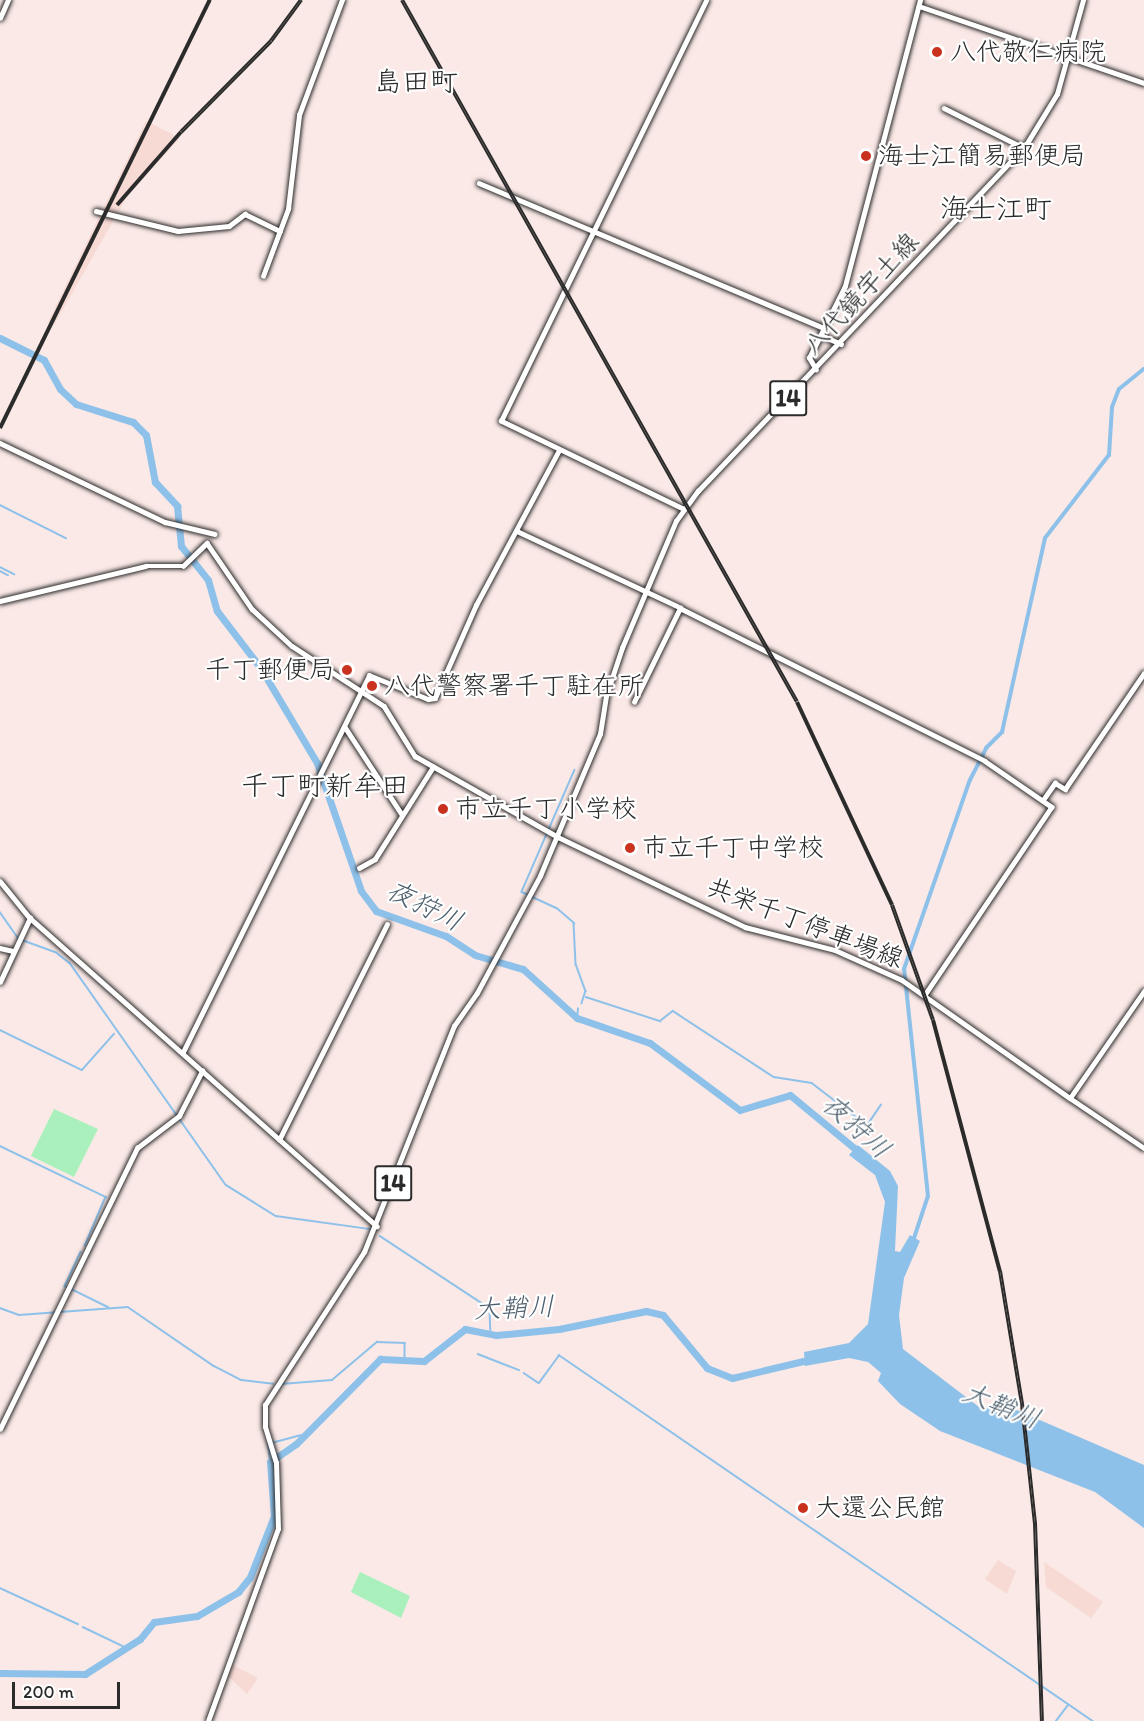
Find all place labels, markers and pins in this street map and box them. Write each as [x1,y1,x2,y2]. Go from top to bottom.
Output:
place label: 八代敬仁病院 [950,36,1106,68]
marker: 八代敬仁病院 [928,43,946,61]
place label: 海士江簡易郵便局 [878,140,1086,172]
marker: 海士江簡易郵便局 [859,149,873,163]
place label: 千丁郵便局 [205,654,335,686]
marker: 千丁郵便局 [340,663,354,677]
place label: 八代警察署千丁駐在所 [384,670,644,702]
marker: 八代警察署千丁駐在所 [365,679,379,693]
place label: 市立千丁小学校 [455,793,637,825]
marker: 市立千丁小学校 [436,802,450,816]
place label: 市立千丁中学校 [642,832,824,864]
marker: 市立千丁中学校 [623,841,637,855]
place label: 大還公民館 [815,1492,945,1524]
marker: 大還公民館 [796,1501,810,1515]

